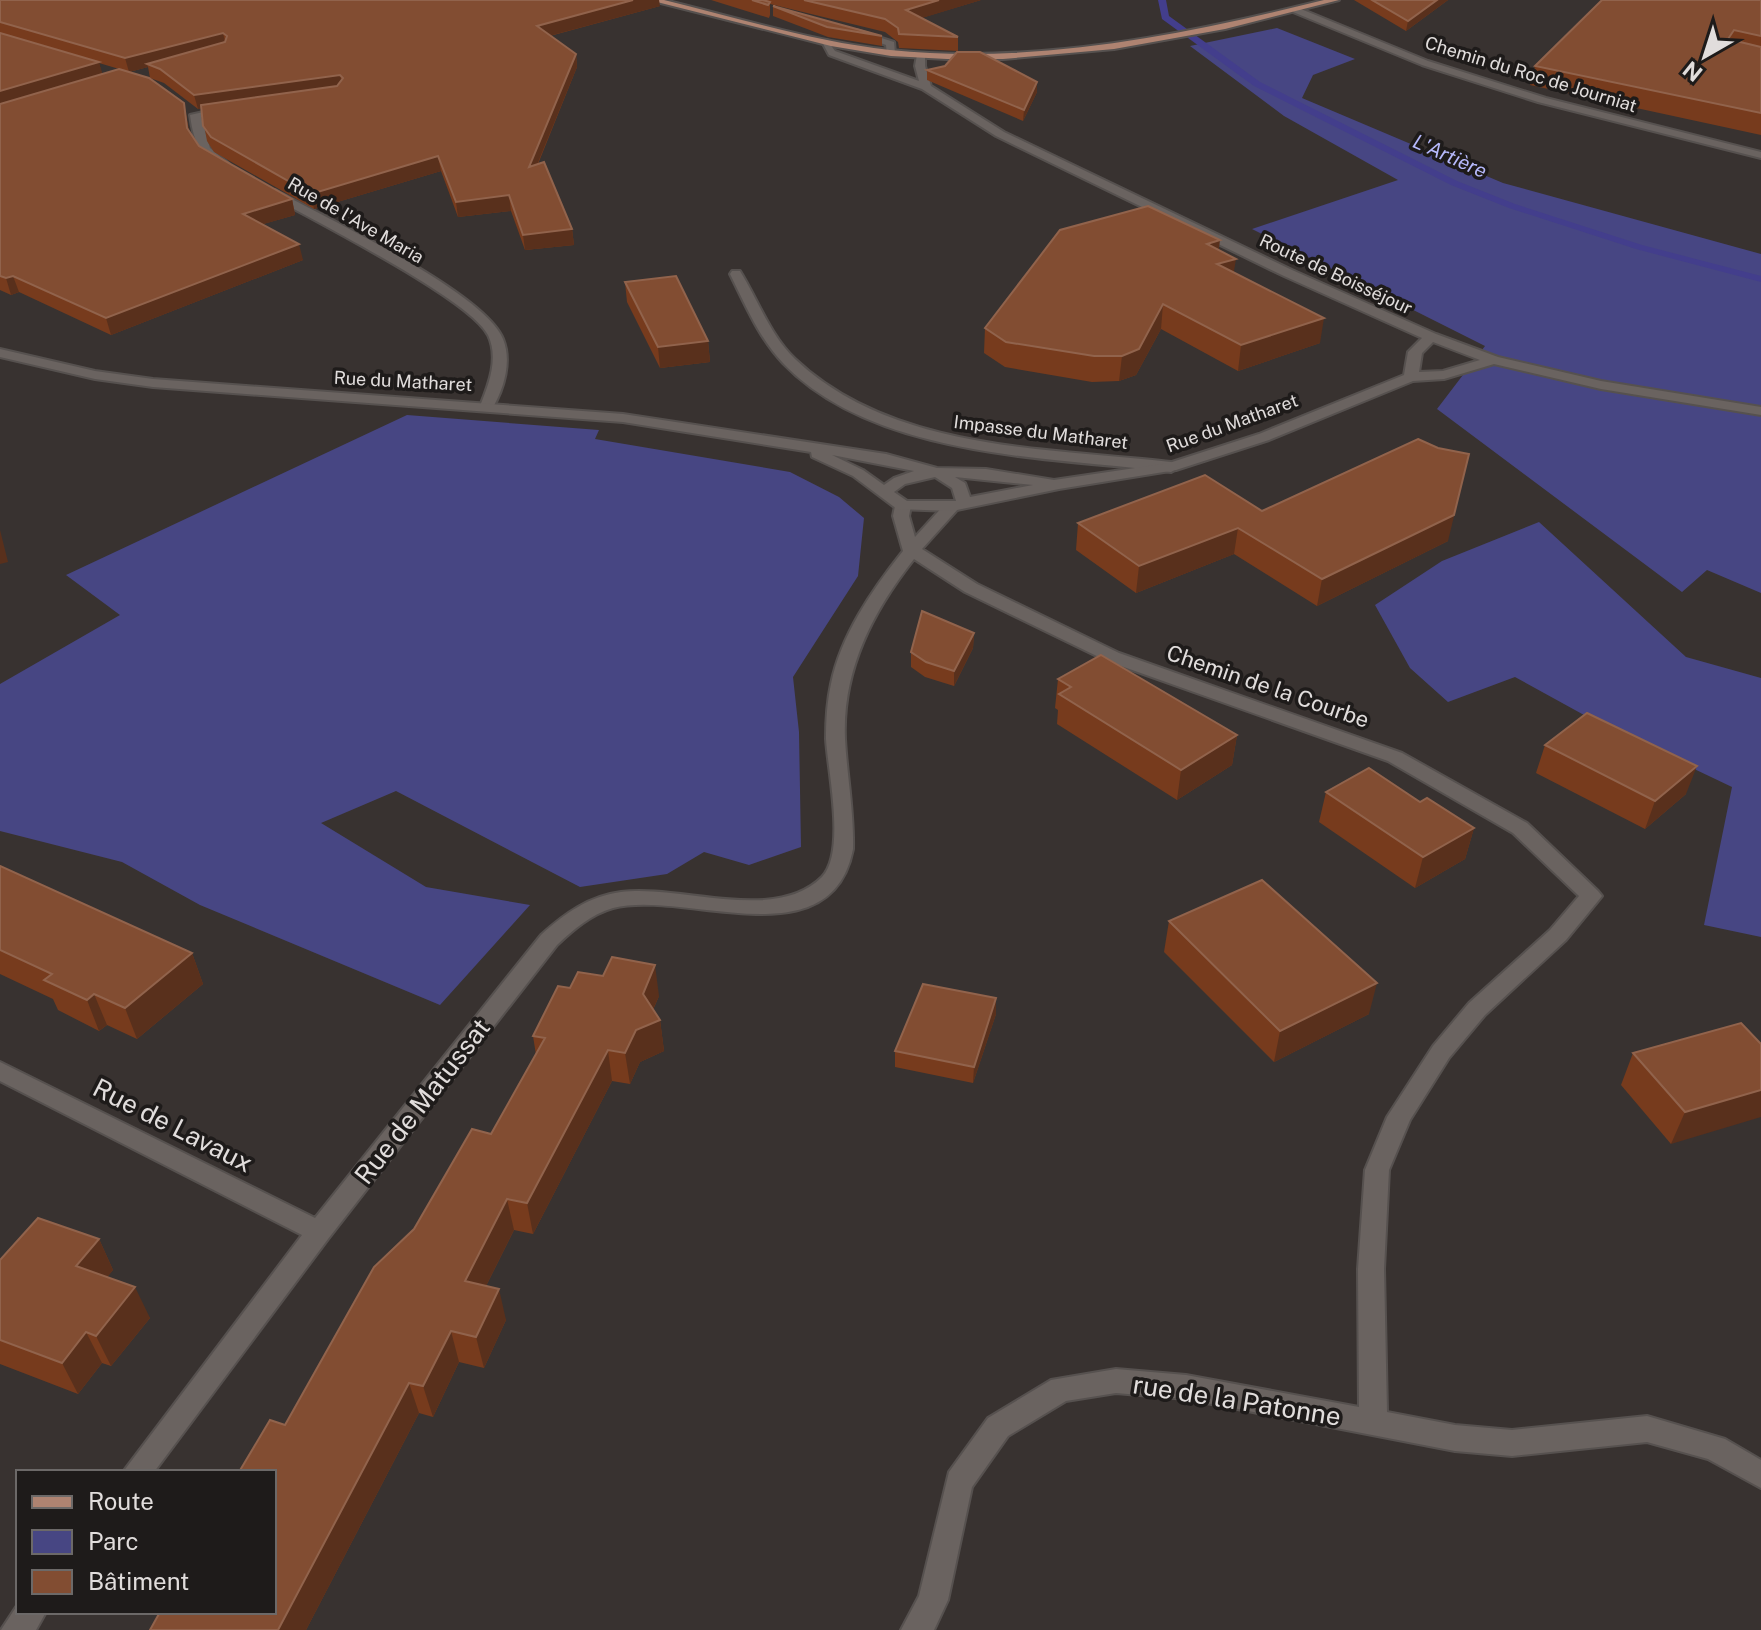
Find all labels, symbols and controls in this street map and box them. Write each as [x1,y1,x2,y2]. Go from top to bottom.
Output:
north arrow [1665,16,1745,96]
street label: Chemin du Roc de Journiat [1423,32,1639,116]
text: N [1678,56,1707,87]
water label: L'Artière [1409,129,1491,183]
street label: Rue de l'Ave Maria [284,173,428,267]
street label: Route de Boisséjour [1256,229,1416,319]
street label: Rue du Matharet [333,367,473,395]
street label: Rue du Matharet [1163,389,1301,457]
street label: Impasse du Matharet [953,411,1129,453]
street label: Chemin de la Courbe [1163,639,1373,733]
street label: Rue de Matussat [348,1012,496,1190]
street label: Rue de Lavaux [88,1071,258,1179]
street label: rue de la Patonne [1131,1368,1343,1432]
legend [16,1470,276,1614]
text: Route [88,1487,154,1515]
text: Parc [88,1527,139,1555]
text: Bâtiment [88,1567,189,1595]

